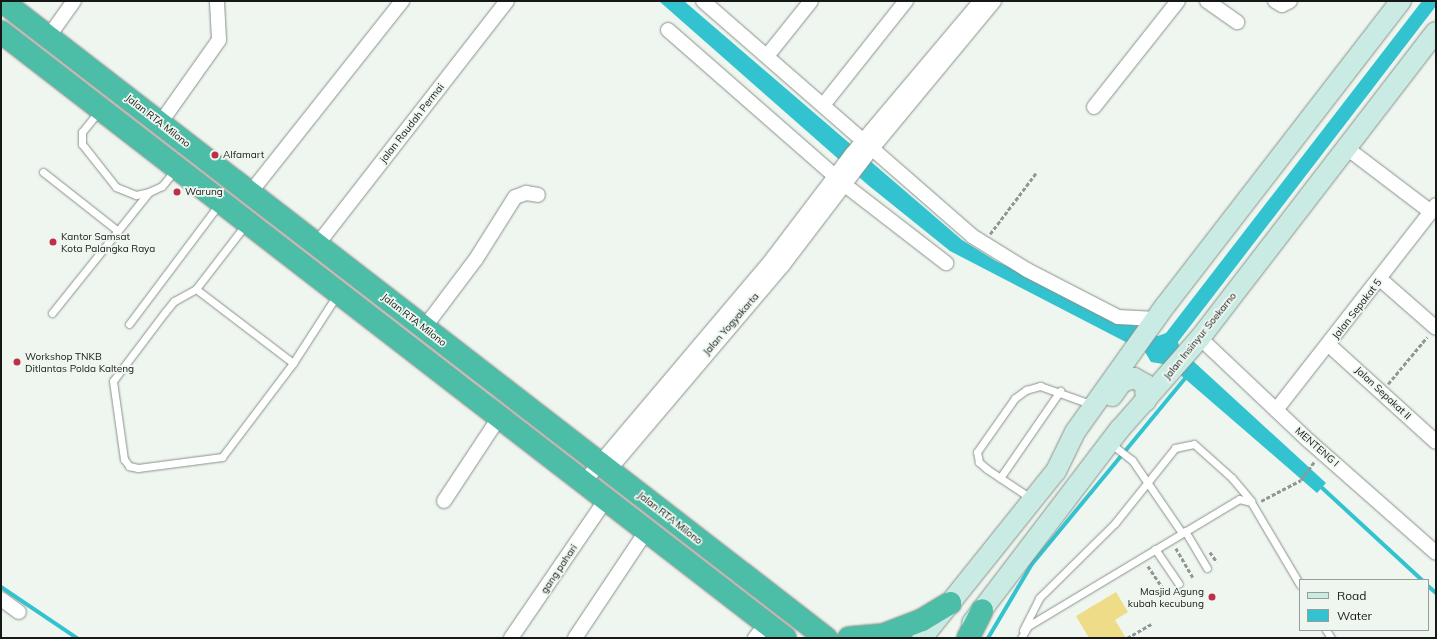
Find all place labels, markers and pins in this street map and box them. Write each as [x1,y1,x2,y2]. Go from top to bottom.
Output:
place label: Alfamart [223,149,264,161]
marker: Alfamart [210,150,220,160]
place label: Warung [185,186,223,198]
marker: Warung [172,187,182,197]
place label: Kantor Samsat Kota Palangka Raya [61,230,155,254]
marker: Kantor Samsat Kota Palangka Raya [48,237,58,247]
place label: Workshop TNKB Ditlantas Polda Kalteng [25,350,134,374]
marker: Workshop TNKB Ditlantas Polda Kalteng [12,357,22,367]
place label: Masjid Agung kubah kecubung [1128,585,1204,608]
marker: Masjid Agung kubah kecubung [1207,592,1217,602]

